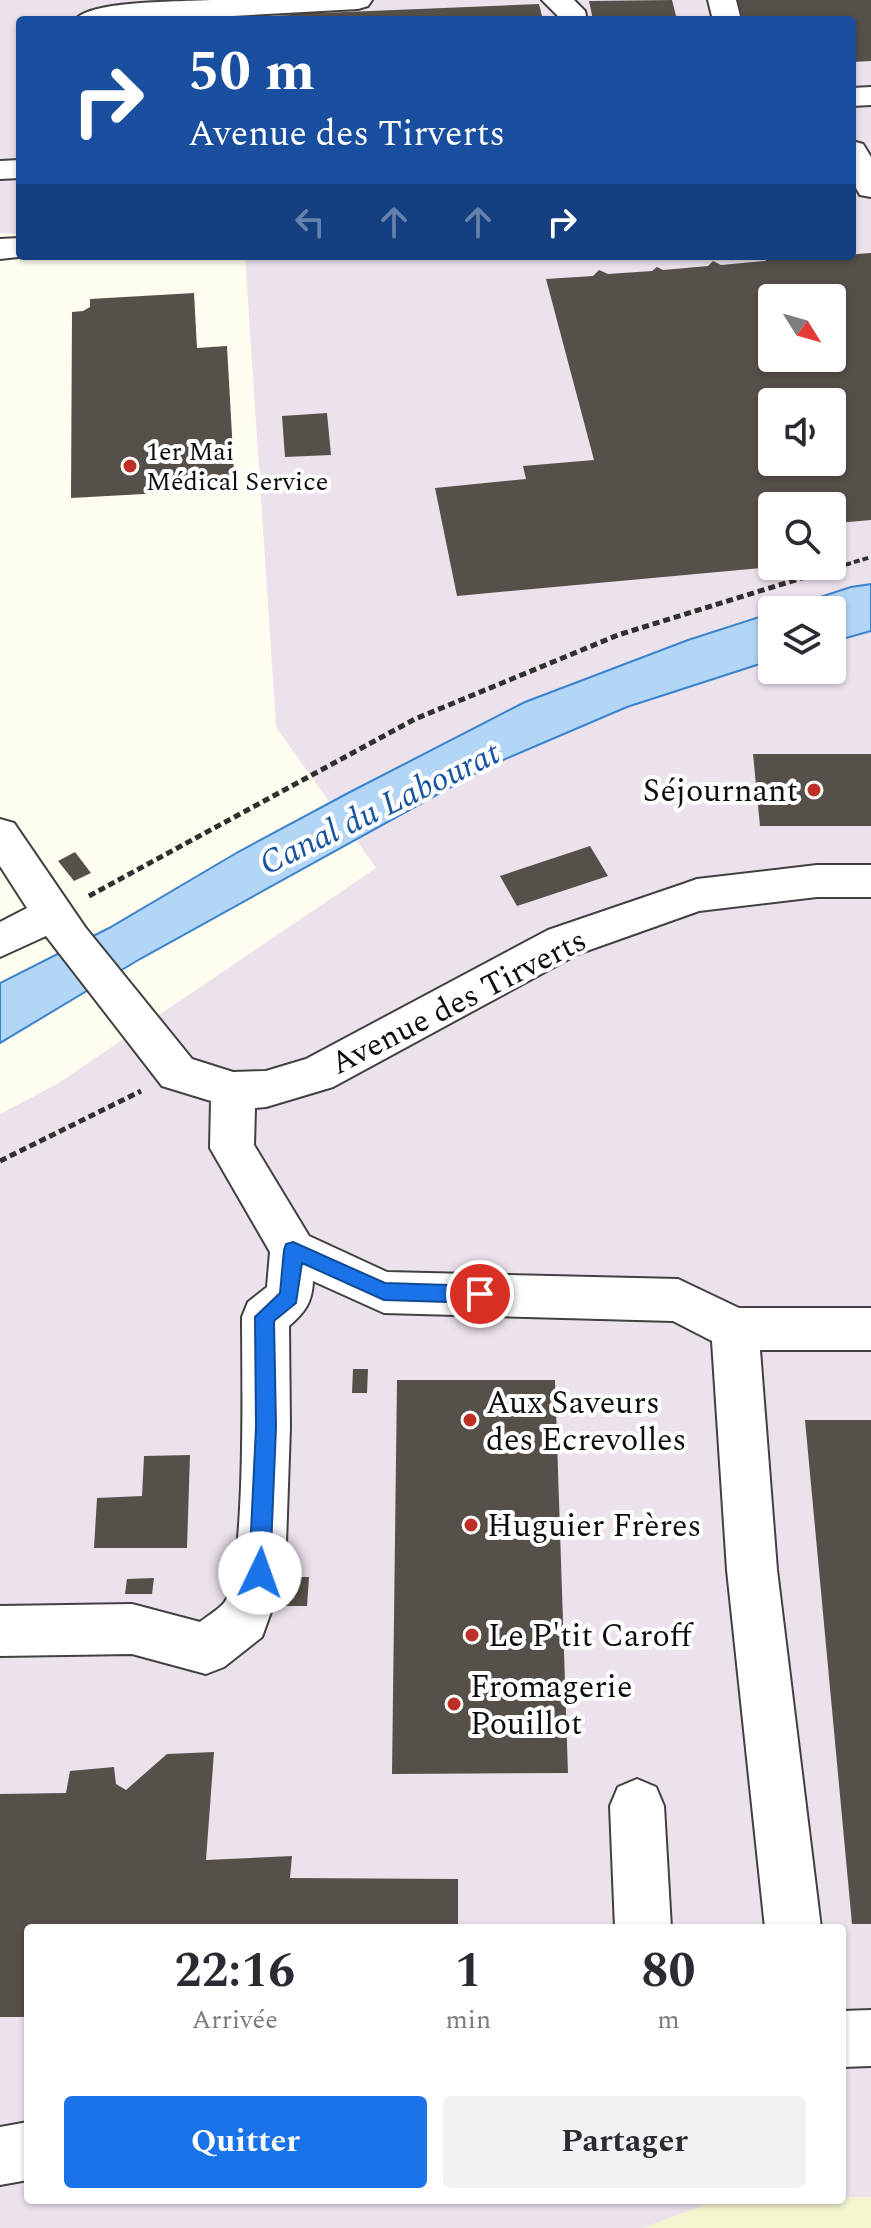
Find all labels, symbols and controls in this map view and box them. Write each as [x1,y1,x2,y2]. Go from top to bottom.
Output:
text: 50 m [188,30,315,115]
icon: right [56,48,160,152]
text: Avenue des Tirverts [188,107,505,162]
icon: left [288,200,332,244]
icon: ahead [372,200,416,244]
icon: ahead [456,200,500,244]
icon: right [540,200,584,244]
north arrow [758,284,846,372]
map controls [758,284,846,684]
button: sound [758,388,846,476]
place label: 1er Mai Médical Service [146,432,328,502]
marker: 1er Mai Médical Service [121,457,139,475]
button: search [758,492,846,580]
button: layers [758,596,846,684]
water label: Canal du Labourat [251,727,510,890]
place label: Séjournant [643,767,798,816]
marker: Séjournant [805,781,823,799]
street label: Avenue des Tirverts [322,917,595,1088]
pin [446,1260,514,1328]
icon: arrive [458,1272,502,1316]
place label: Aux Saveurs des Ecrevolles [486,1379,686,1465]
marker: Aux Saveurs des Ecrevolles [461,1411,479,1429]
place label: Huguier Frères [487,1502,701,1551]
marker: Huguier Frères [462,1516,480,1534]
position arrow [218,1531,302,1615]
place label: Le P'tit Caroff [488,1612,694,1661]
marker: Le P'tit Caroff [463,1626,481,1644]
place label: Fromagerie Pouillot [470,1663,632,1749]
marker: Fromagerie Pouillot [445,1695,463,1713]
text: 22:16 [175,1935,295,2008]
text: 1 [455,1935,482,2008]
text: 80 [642,1935,695,2008]
text: Arrivée [192,2000,278,2040]
text: min [446,2000,491,2040]
text: m [657,2000,680,2040]
button: Quitter [64,2096,427,2188]
button: Partager [443,2096,806,2188]

